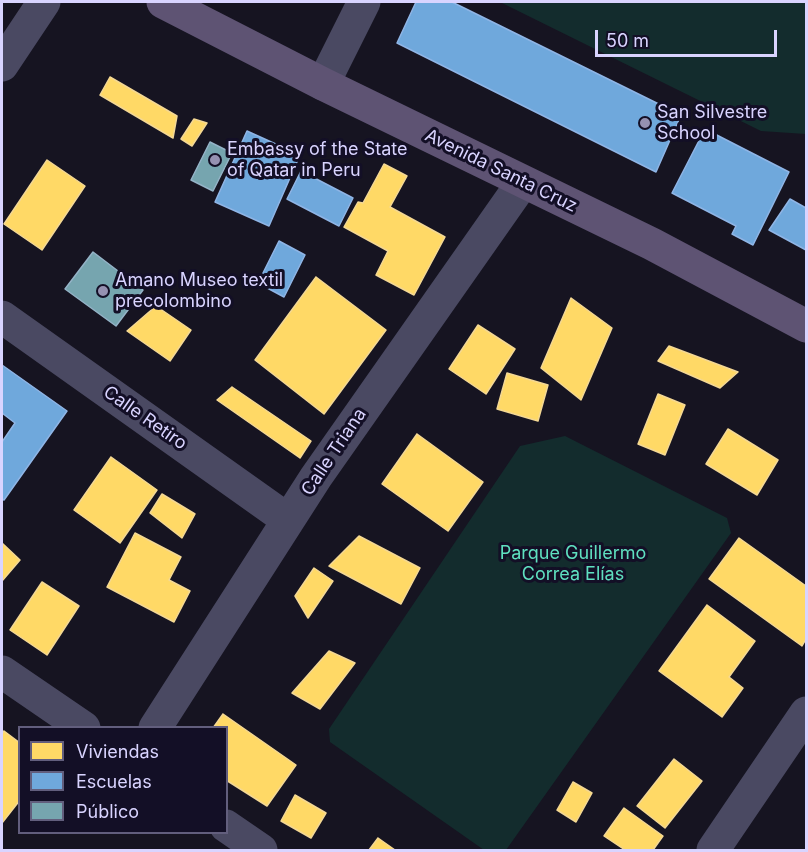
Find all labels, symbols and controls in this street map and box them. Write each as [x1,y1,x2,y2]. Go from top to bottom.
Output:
scale bar [598,18,780,56]
text: 50 m [606,30,649,51]
place label: San Silvestre School [657,102,767,144]
marker: San Silvestre School [638,116,652,130]
street label: Avenida Santa Cruz [421,125,581,217]
place label: Embassy of the State of Qatar in Peru [227,139,408,182]
marker: Embassy of the State of Qatar in Peru [208,153,222,167]
place label: Amano Museo textil precolombino [115,270,283,312]
marker: Amano Museo textil precolombino [96,284,110,298]
street label: Calle Retiro [99,381,191,455]
street label: Calle Triana [297,404,371,500]
park label: Parque Guillermo Correa Elías [500,543,646,586]
legend [18,726,228,834]
text: Viviendas [76,741,159,762]
text: Escuelas [76,771,152,792]
text: Público [76,801,139,822]

